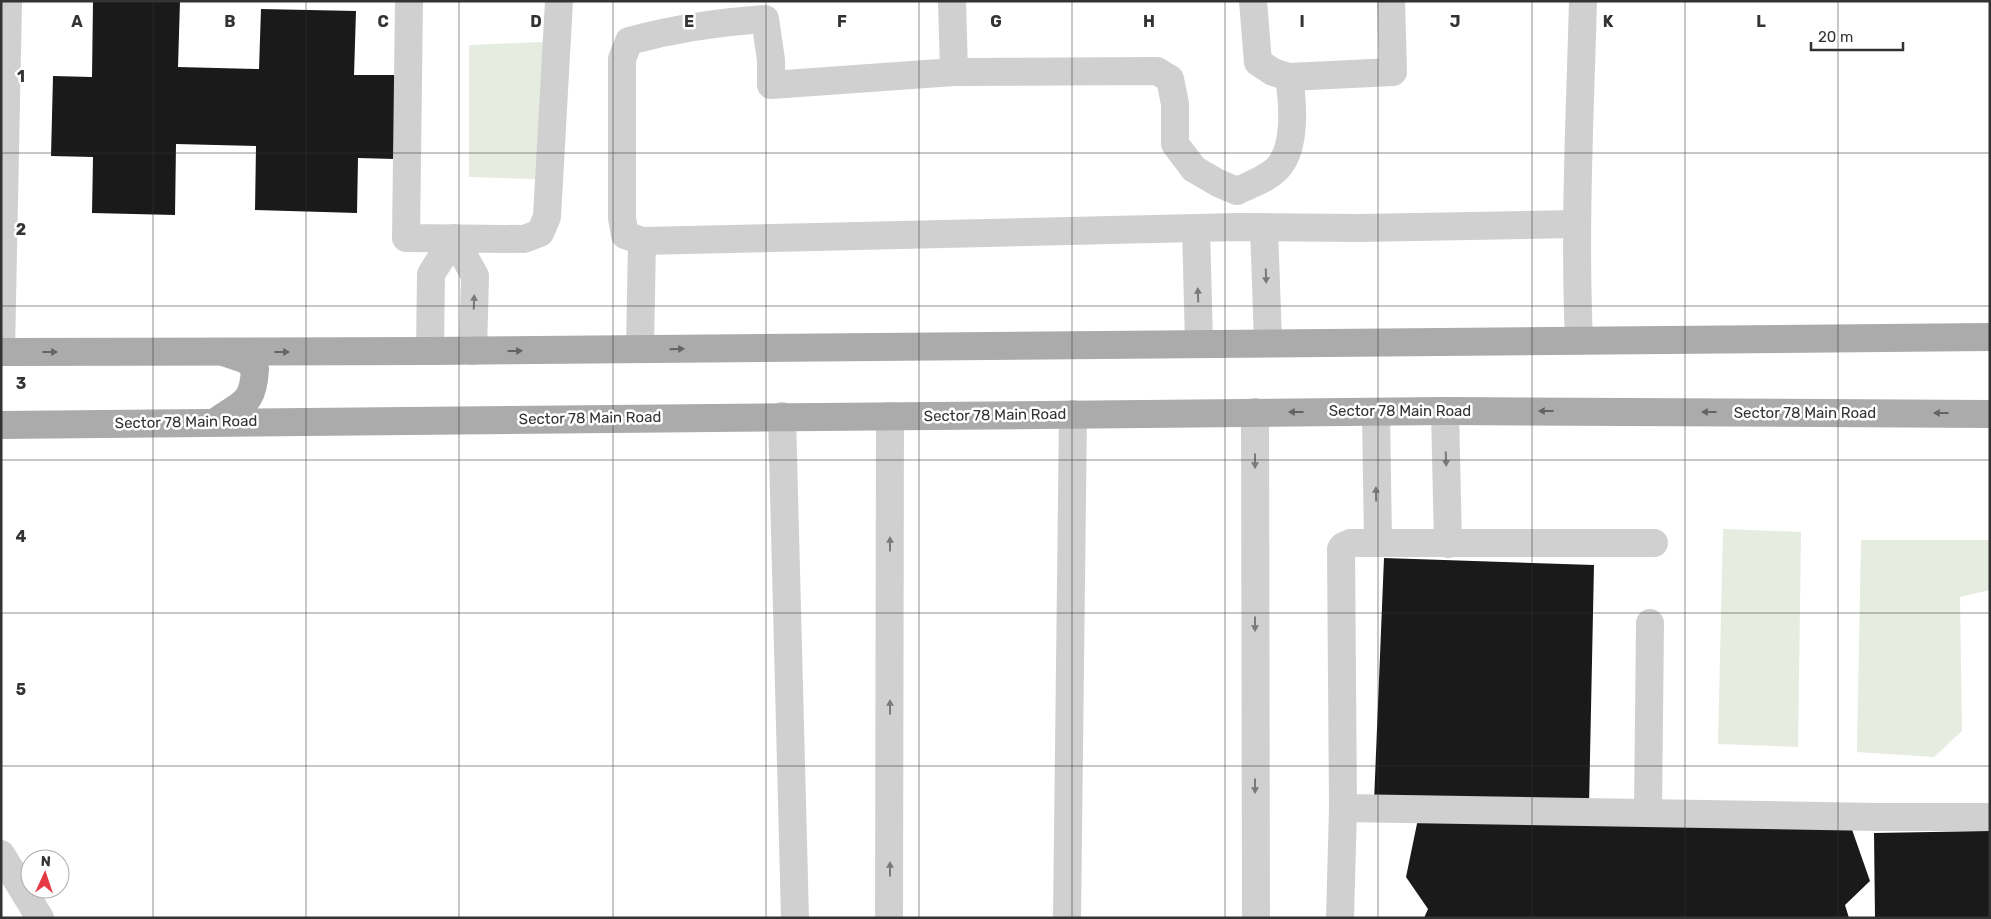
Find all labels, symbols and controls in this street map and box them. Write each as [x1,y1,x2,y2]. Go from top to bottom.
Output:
text: A [71,12,83,31]
text: B [224,12,236,31]
text: C [377,12,389,31]
text: D [530,12,542,31]
text: E [684,12,694,31]
text: F [837,12,847,31]
text: G [990,12,1002,31]
text: H [1143,12,1155,31]
text: I [1299,12,1305,31]
text: J [1450,12,1460,31]
text: K [1603,12,1614,31]
text: L [1756,12,1766,31]
scale bar [1811,20,1904,52]
text: 20 m [1818,28,1853,46]
text: 1 [17,67,25,86]
text: 2 [16,220,26,239]
one-way arrow [1262,268,1270,284]
one-way arrow [1193,286,1201,302]
one-way arrow [471,294,479,310]
one-way arrow [670,345,686,353]
one-way arrow [507,346,523,354]
one-way arrow [42,348,58,356]
one-way arrow [275,348,291,356]
text: 3 [16,374,26,393]
street label: Sector 78 Main Road [1329,402,1471,420]
street label: Sector 78 Main Road [1734,404,1876,422]
street label: Sector 78 Main Road [924,405,1066,425]
one-way arrow [1538,407,1554,415]
street label: Sector 78 Main Road [519,408,661,428]
one-way arrow [1288,408,1304,416]
one-way arrow [1700,408,1716,416]
one-way arrow [1933,409,1949,417]
street label: Sector 78 Main Road [115,412,257,432]
one-way arrow [1443,452,1451,468]
one-way arrow [1251,453,1259,469]
one-way arrow [1372,486,1380,502]
text: 4 [16,527,27,546]
one-way arrow [886,536,894,552]
one-way arrow [1251,616,1259,632]
text: 5 [16,680,26,699]
one-way arrow [886,698,894,714]
one-way arrow [1251,778,1259,794]
north arrow [20,849,70,899]
text: N [40,853,51,870]
one-way arrow [886,861,894,877]

